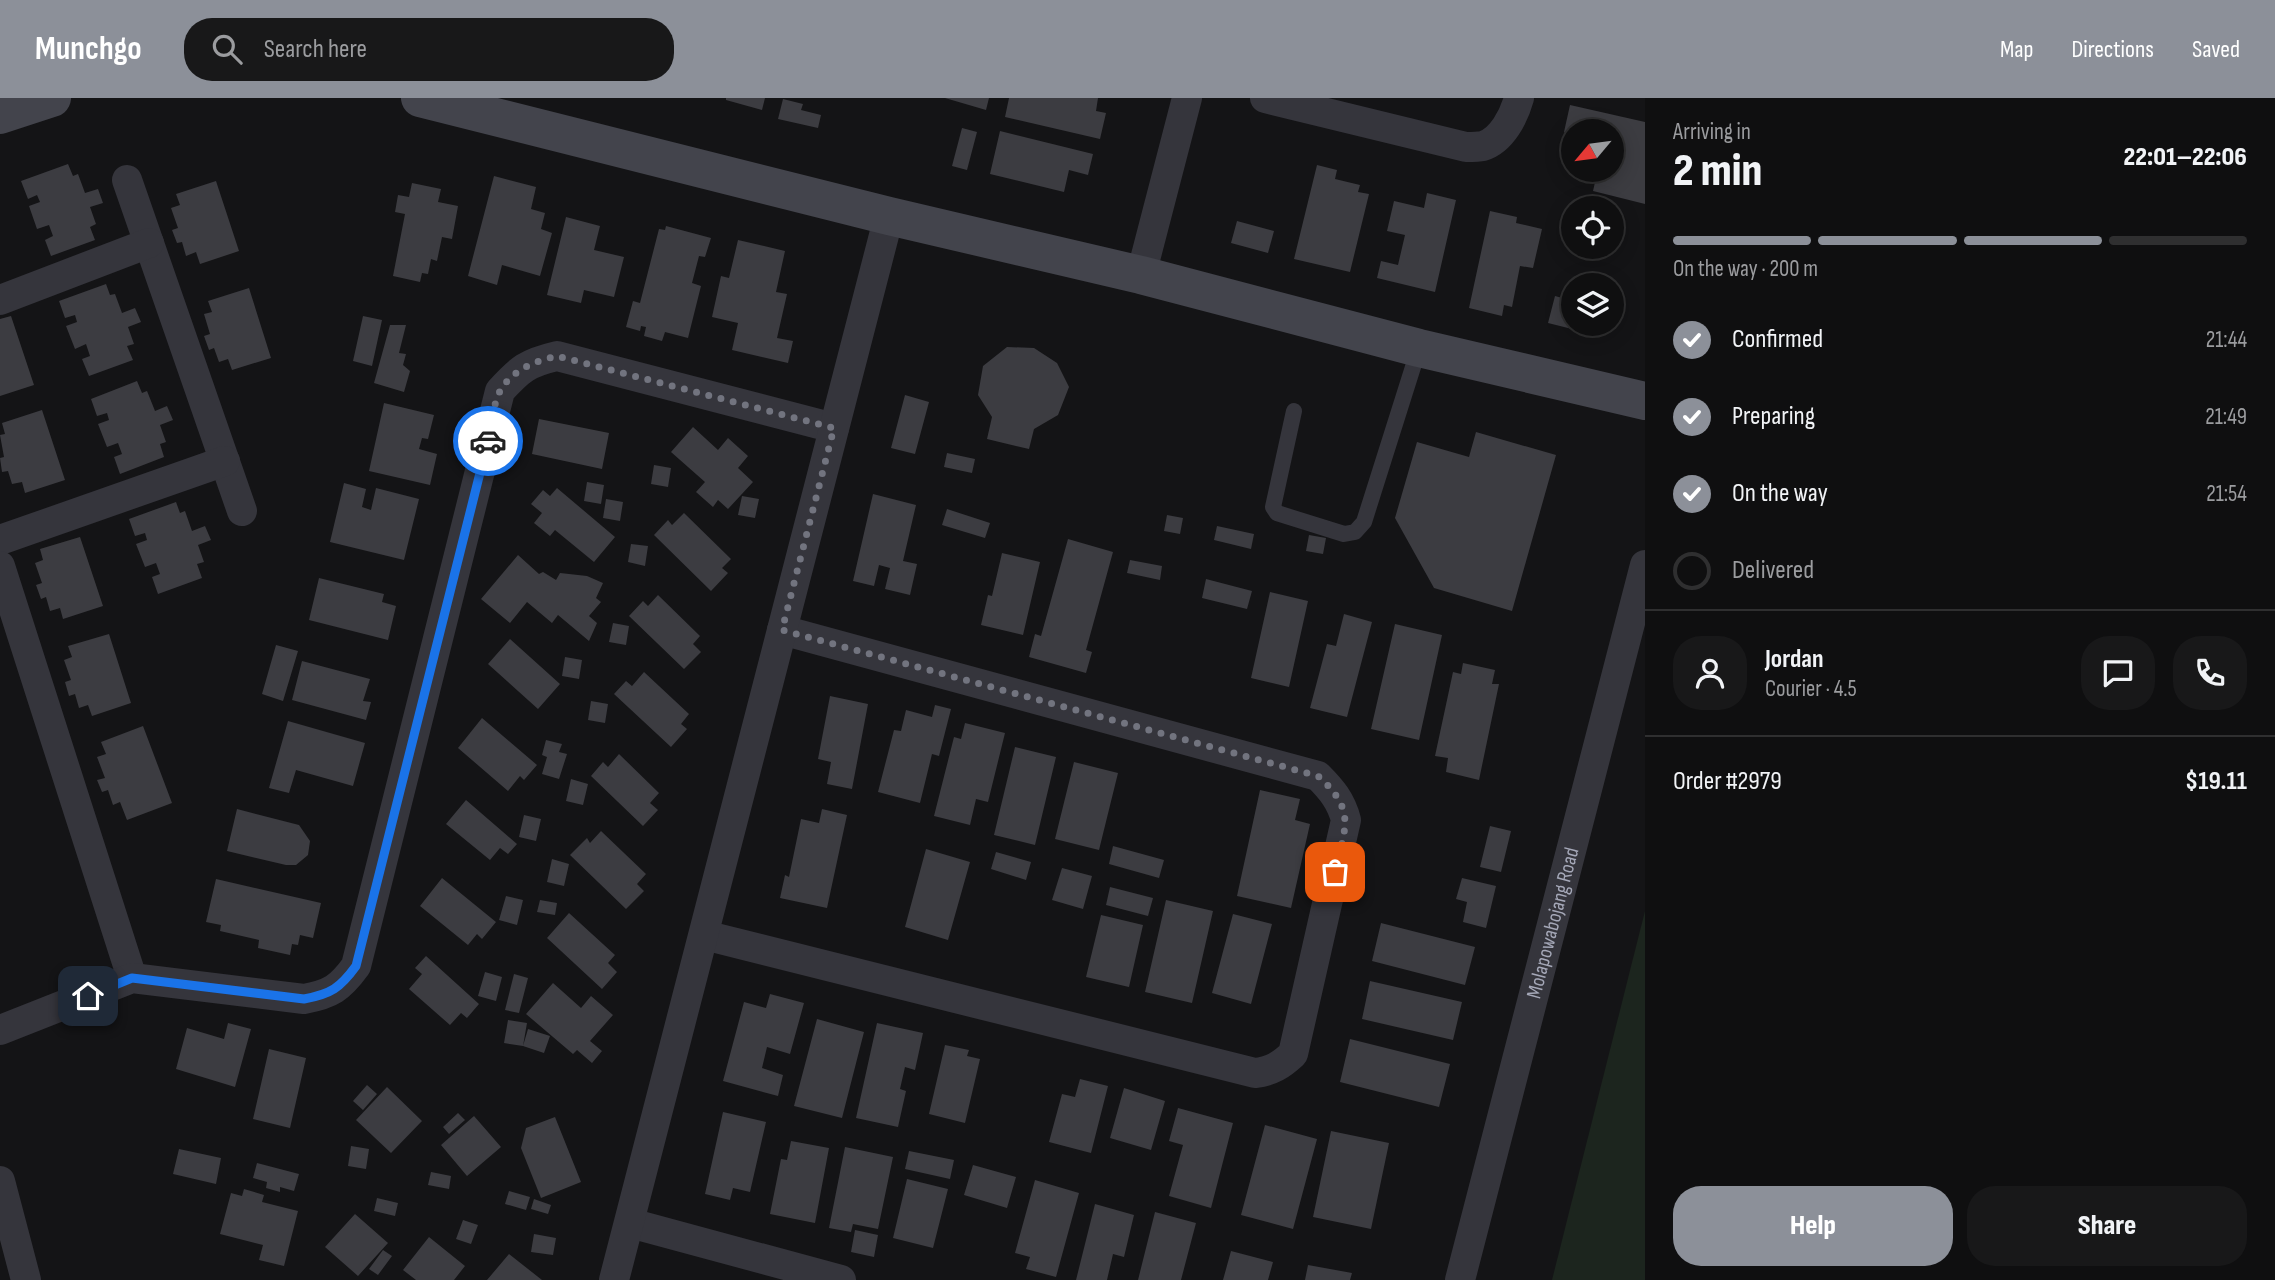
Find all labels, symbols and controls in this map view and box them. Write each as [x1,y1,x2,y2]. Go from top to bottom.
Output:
search box [184,18,674,81]
text: Munchgo [35,29,142,69]
icon: search [208,30,246,68]
text: Search here [264,34,367,65]
text: Map [2000,35,2033,64]
text: Directions [2071,35,2154,64]
text: Saved [2192,35,2240,64]
text: Arriving in [1673,118,1751,146]
north arrow [1561,119,1624,182]
map controls [1561,119,1624,336]
text: 22:01–22:06 [2124,142,2247,173]
text: 2 min [1673,144,1762,199]
button: locate [1561,196,1624,259]
text: On the way · 200 m [1673,255,1818,283]
button: layers [1561,273,1624,336]
icon: check [1673,321,1711,359]
text: Confirmed [1732,324,1823,355]
text: 21:44 [2206,326,2247,354]
icon: check [1673,398,1711,436]
text: Preparing [1732,401,1815,432]
text: 21:49 [2205,403,2247,431]
courier [453,406,523,476]
icon: car [469,422,507,460]
icon: check [1673,475,1711,513]
text: On the way [1732,478,1828,509]
text: 21:54 [2206,480,2247,508]
text: Delivered [1732,555,1814,586]
button: person [1673,636,1747,710]
button: chat [2081,636,2155,710]
button: phone [2173,636,2247,710]
text: Jordan [1765,644,1823,675]
text: Courier · 4.5 [1765,675,1857,703]
text: Order #2979 [1673,766,1782,797]
text: $19.11 [2185,766,2247,797]
pin [1305,842,1365,902]
street label: Molapowabojang Road [1521,845,1584,1001]
icon: bag [1316,853,1354,891]
pin [58,966,118,1026]
icon: home [69,977,107,1015]
button: Help [1673,1186,1953,1266]
button: Share [1967,1186,2247,1266]

